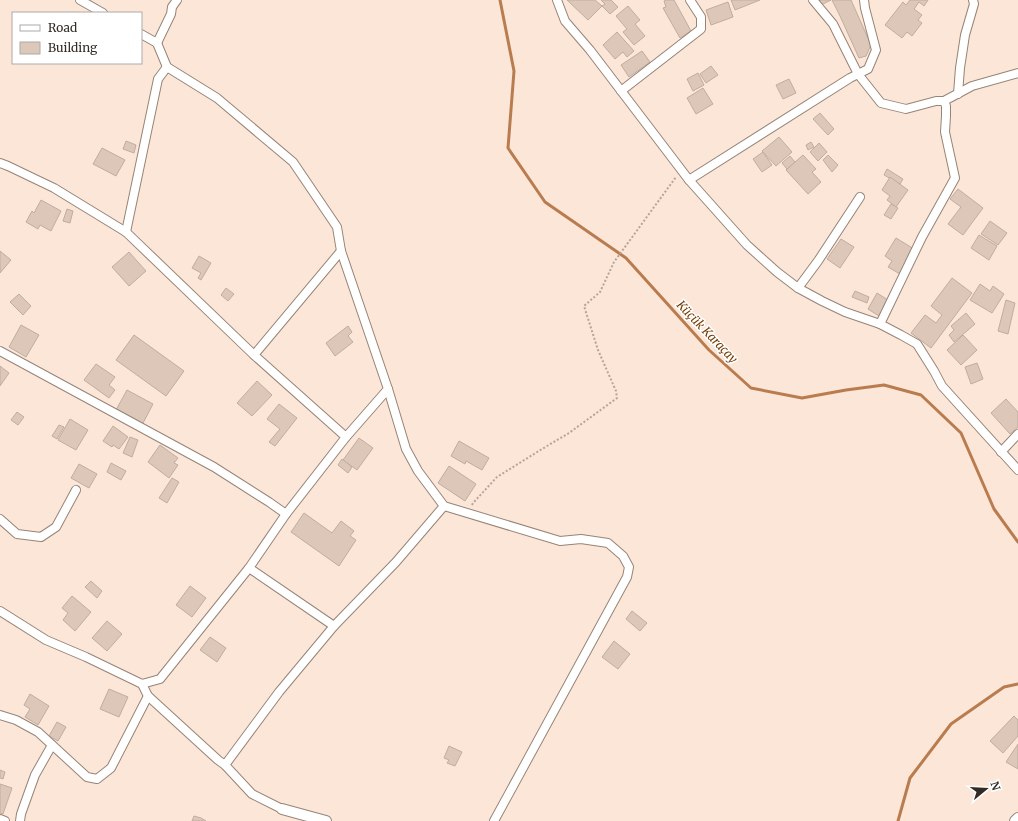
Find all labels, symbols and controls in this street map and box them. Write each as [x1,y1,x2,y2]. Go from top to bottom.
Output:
legend [12,12,142,64]
text: Road [48,20,77,35]
text: Building [48,40,98,55]
water label: Küçük Karaçay [673,296,741,366]
north arrow [966,769,1006,809]
text: N [988,780,1004,792]

